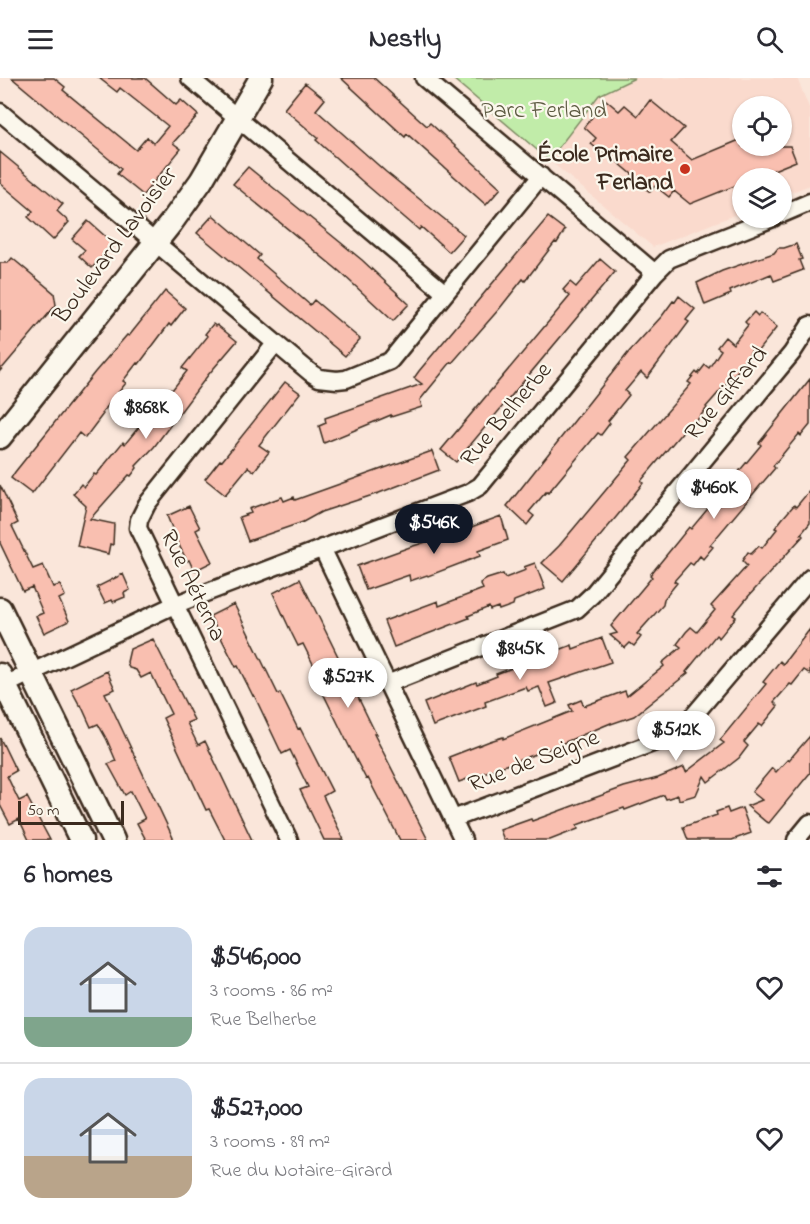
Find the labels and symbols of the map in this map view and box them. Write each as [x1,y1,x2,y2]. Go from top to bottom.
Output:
park label: Parc Ferland [481,94,607,129]
place label: École Primaire Ferland [537,138,674,201]
street label: Boulevard Lavoisier [45,160,187,333]
marker: École Primaire Ferland [678,162,692,176]
street label: Rue Giffard [677,339,777,449]
street label: Rue Belherbe [453,355,562,475]
pin: $868K [104,389,188,440]
pin: $460K [672,469,756,520]
pin: $546K [392,504,476,555]
street label: Rue Aéterna [150,524,234,648]
pin: $845K [478,630,562,681]
pin: $527K [306,658,390,709]
pin: $512K [634,711,718,762]
street label: Rue de Seigne [463,721,605,803]
scale bar [18,798,124,826]

